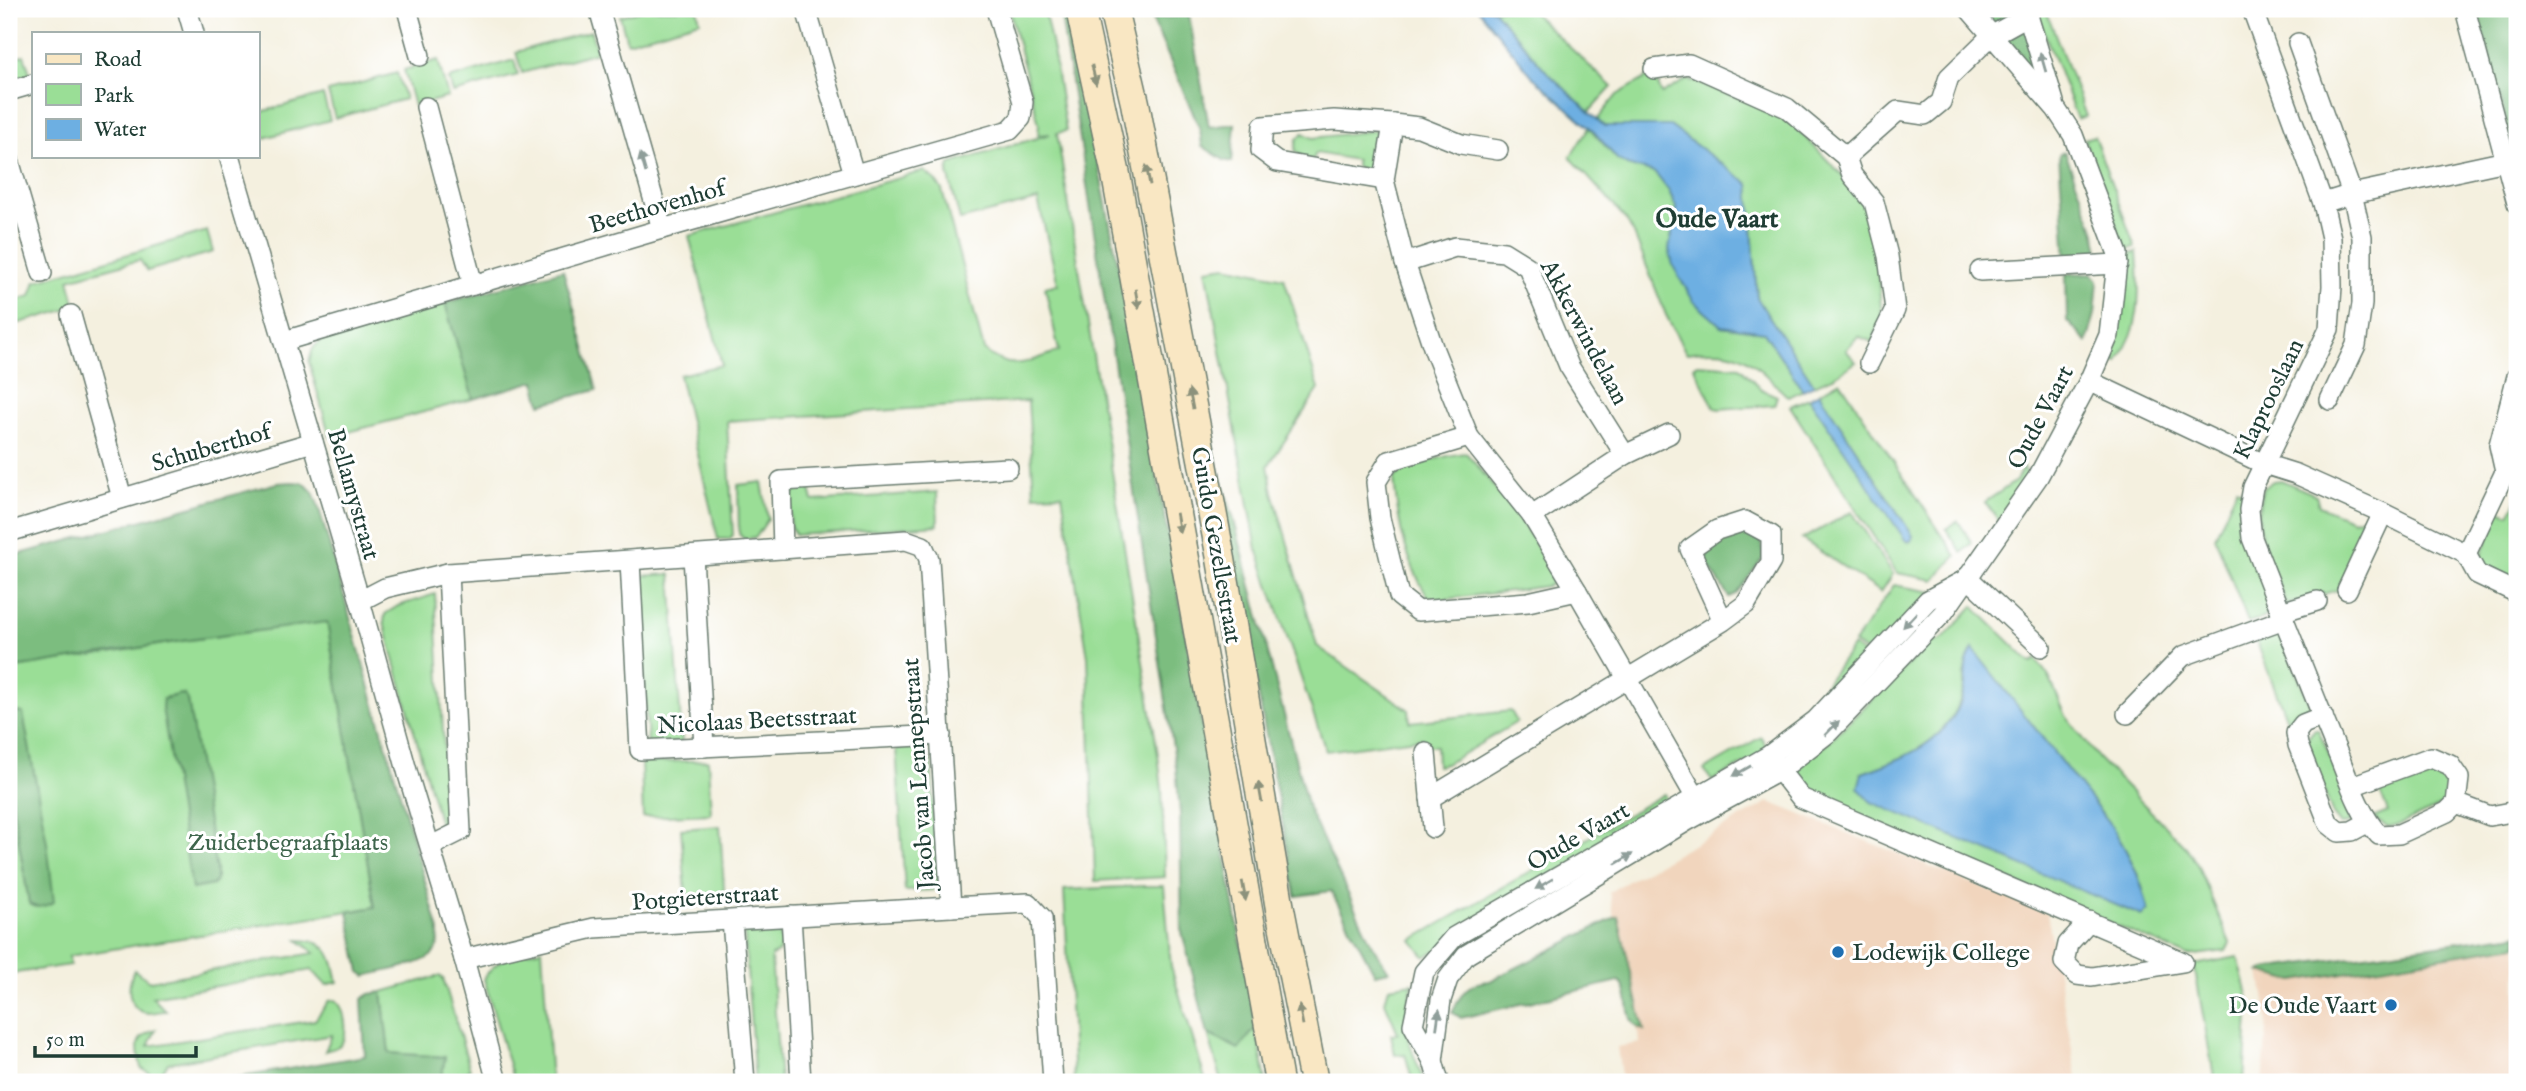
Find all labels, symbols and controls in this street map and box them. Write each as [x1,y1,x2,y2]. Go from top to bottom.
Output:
legend [32,32,259,158]
text: Road [94,47,142,74]
one-way arrow [2037,51,2047,72]
one-way arrow [1089,64,1100,86]
text: Park [94,83,135,110]
text: Water [94,117,147,144]
one-way arrow [637,152,648,174]
one-way arrow [1143,164,1154,186]
street label: Beethovenhof [586,172,733,242]
district label: Oude Vaart [1656,203,1778,236]
street label: Akkerwindelaan [1532,254,1635,411]
one-way arrow [1132,288,1143,310]
street label: Klaprooslaan [2227,334,2312,465]
street label: Oude Vaart [2001,360,2082,475]
one-way arrow [1185,388,1196,410]
street label: Schuberthof [148,415,279,480]
street label: Bellamystraat [319,425,386,564]
street label: Guido Gezellestraat [1183,444,1248,646]
one-way arrow [1173,512,1184,534]
one-way arrow [1902,611,1918,628]
street label: Jacob van Lennepstraat [896,657,943,894]
street label: Nicolaas Beetsstraat [656,701,858,742]
one-way arrow [1824,719,1841,736]
one-way arrow [1732,765,1751,777]
one-way arrow [1254,781,1265,803]
street label: Oude Vaart [1522,796,1636,879]
park label: Zuiderbegraafplaats [188,828,388,859]
one-way arrow [1615,853,1634,866]
street label: Potgieterstraat [630,878,780,919]
one-way arrow [1535,878,1554,890]
one-way arrow [1239,880,1250,902]
place label: Lodewijk College [1852,938,2030,969]
marker: Lodewijk College [1830,944,1846,960]
place label: De Oude Vaart [2228,991,2377,1022]
marker: De Oude Vaart [2383,997,2399,1013]
one-way arrow [1295,1004,1306,1026]
one-way arrow [1433,1008,1444,1030]
scale bar [35,1014,196,1058]
text: 50 m [46,1027,85,1054]

